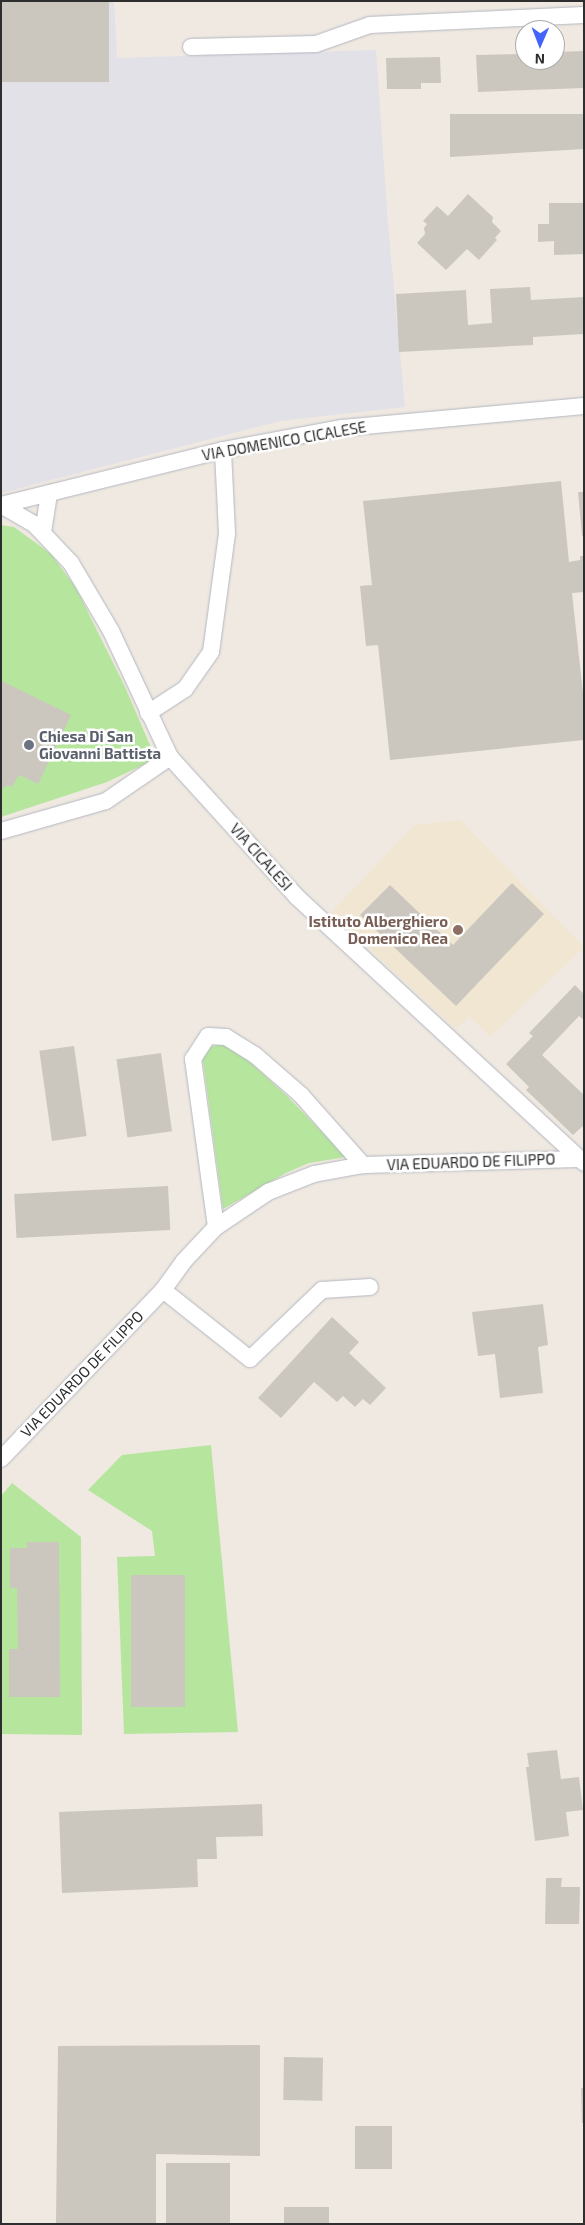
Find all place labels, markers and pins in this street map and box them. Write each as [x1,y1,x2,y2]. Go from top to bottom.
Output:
place label: Chiesa Di San Giovanni Battista [39,727,161,762]
marker: Chiesa Di San Giovanni Battista [23,739,35,751]
place label: Istituto Alberghiero Domenico Rea [308,912,448,947]
marker: Istituto Alberghiero Domenico Rea [452,924,464,936]

